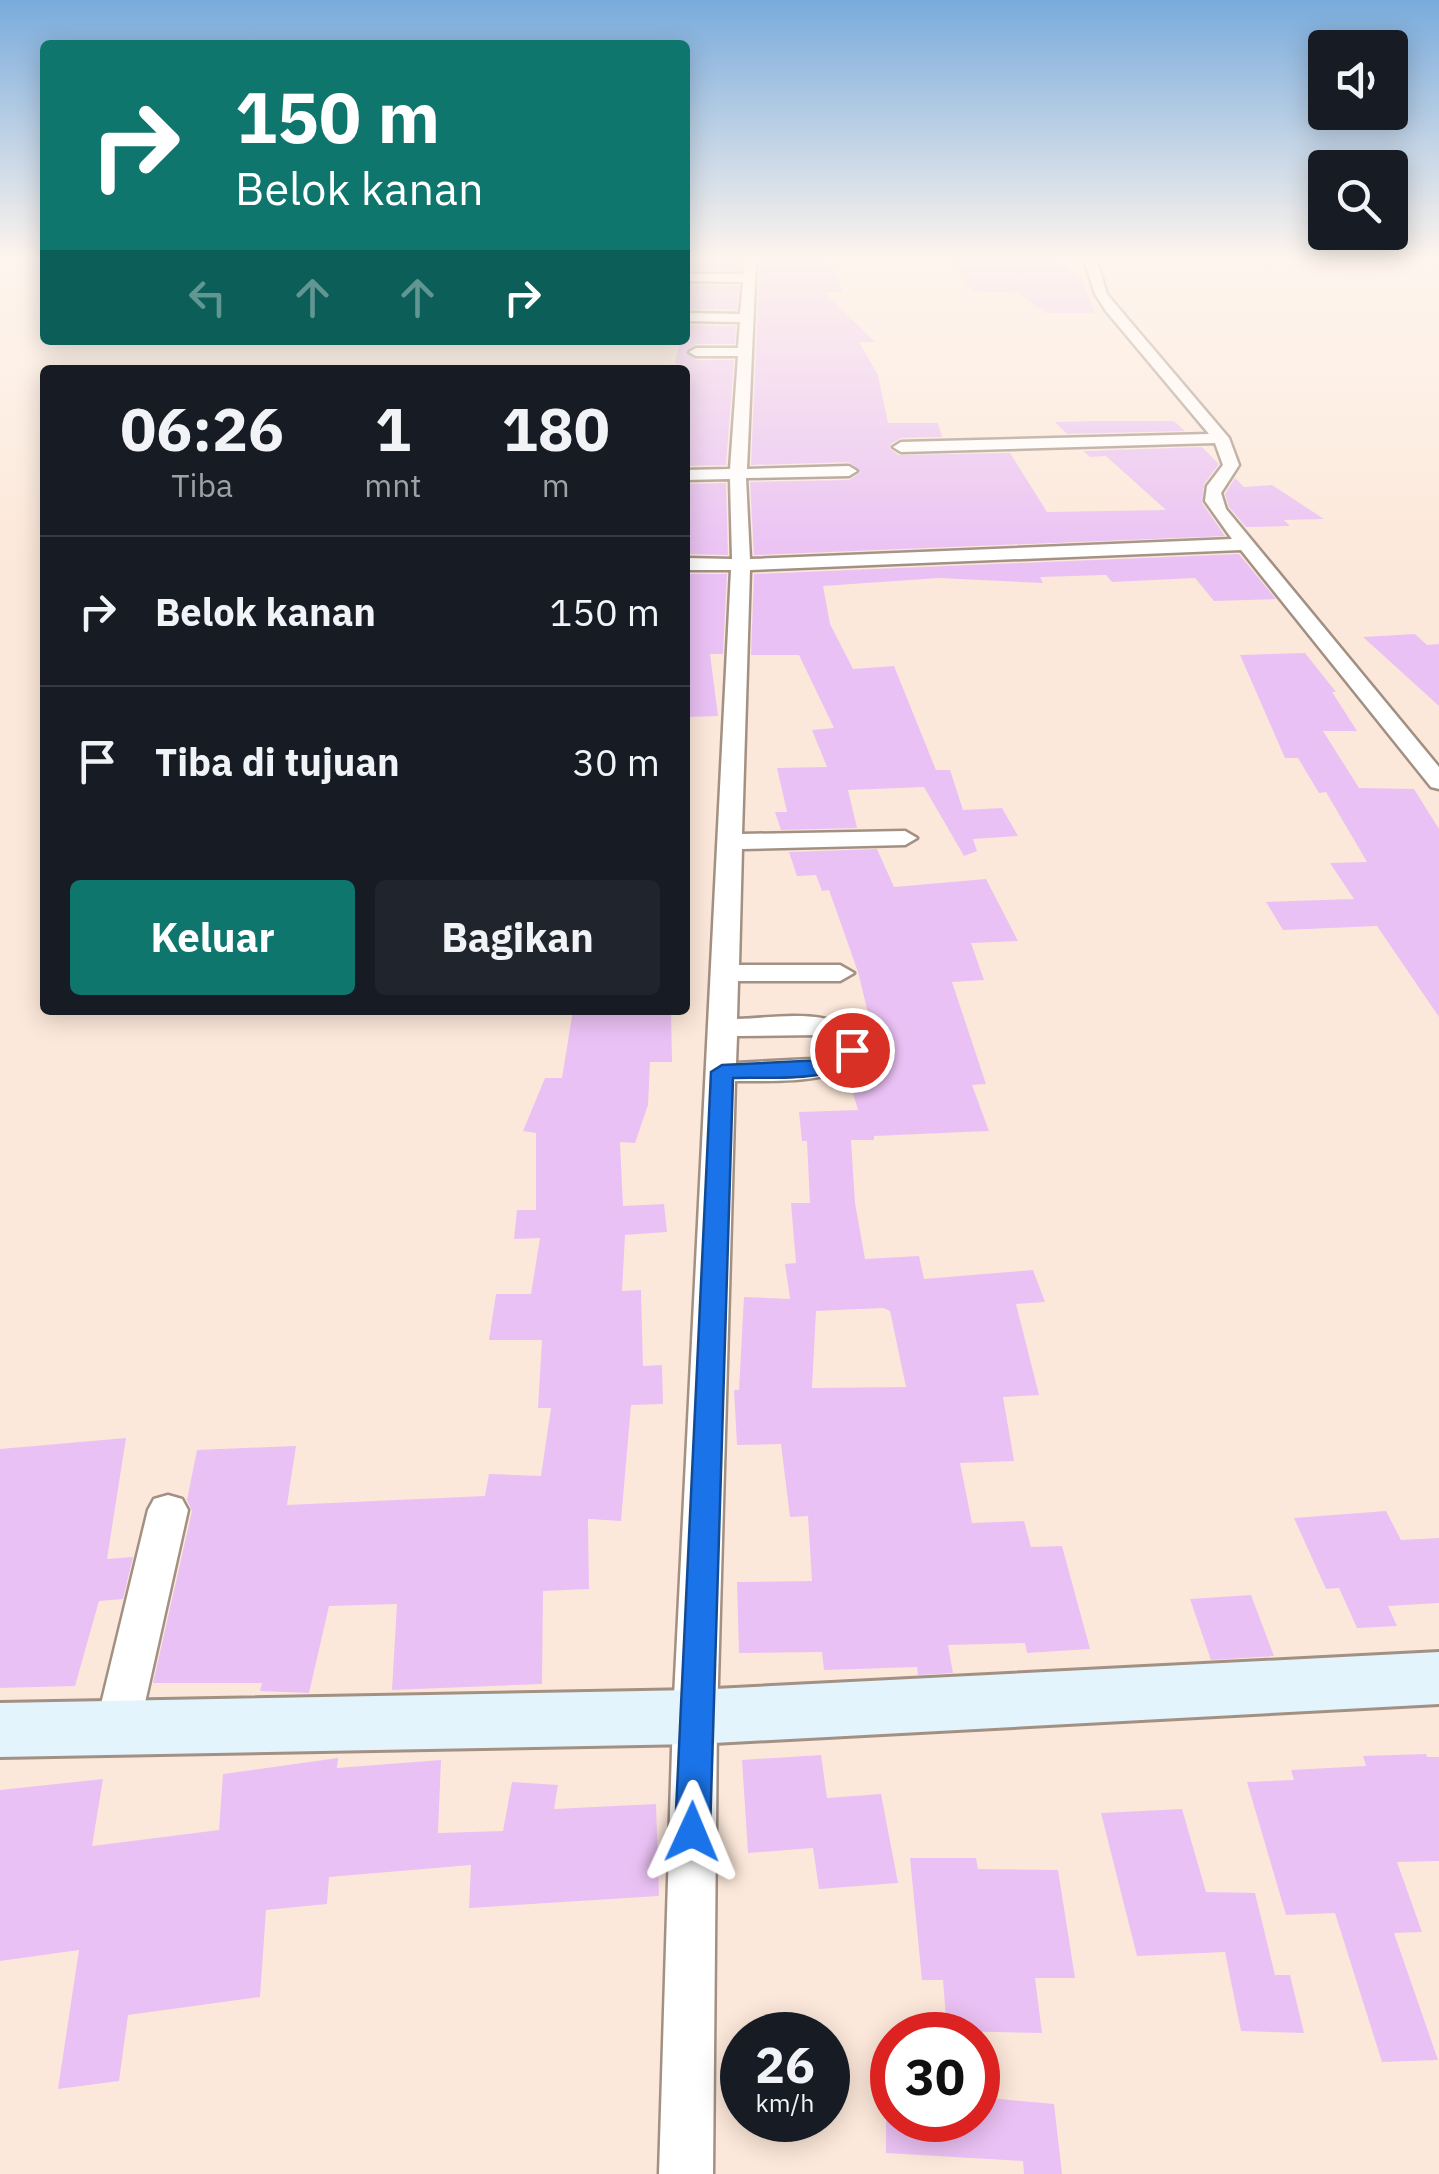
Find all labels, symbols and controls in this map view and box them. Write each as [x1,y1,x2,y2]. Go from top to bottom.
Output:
map controls [1308,30,1408,250]
button: sound [1308,30,1408,130]
text: 150 m [235,71,440,162]
icon: right [70,80,200,210]
button: search [1308,150,1408,250]
text: Belok kanan [235,159,484,217]
icon: left [180,270,235,325]
icon: ahead [285,270,340,325]
icon: ahead [390,270,445,325]
icon: right [495,270,550,325]
text: 06:26 [120,389,284,468]
text: 1 [375,389,411,468]
text: 180 [502,389,610,468]
text: Tiba [171,464,233,506]
text: mnt [364,464,422,506]
text: m [542,464,570,506]
icon: right [70,584,125,639]
text: Belok kanan [155,587,376,636]
text: 150 m [549,587,660,636]
icon: arrive [70,734,125,789]
text: Tiba di tujuan [155,737,400,786]
text: 30 m [572,737,660,786]
button: Keluar [70,880,355,995]
button: Bagikan [375,880,660,995]
pin [810,1008,895,1093]
icon: arrive [825,1023,880,1078]
position arrow [640,1780,744,1884]
speed limit sign: 30 [870,2012,1000,2142]
text: 26 [755,2032,815,2097]
text: km/h [756,2086,814,2119]

